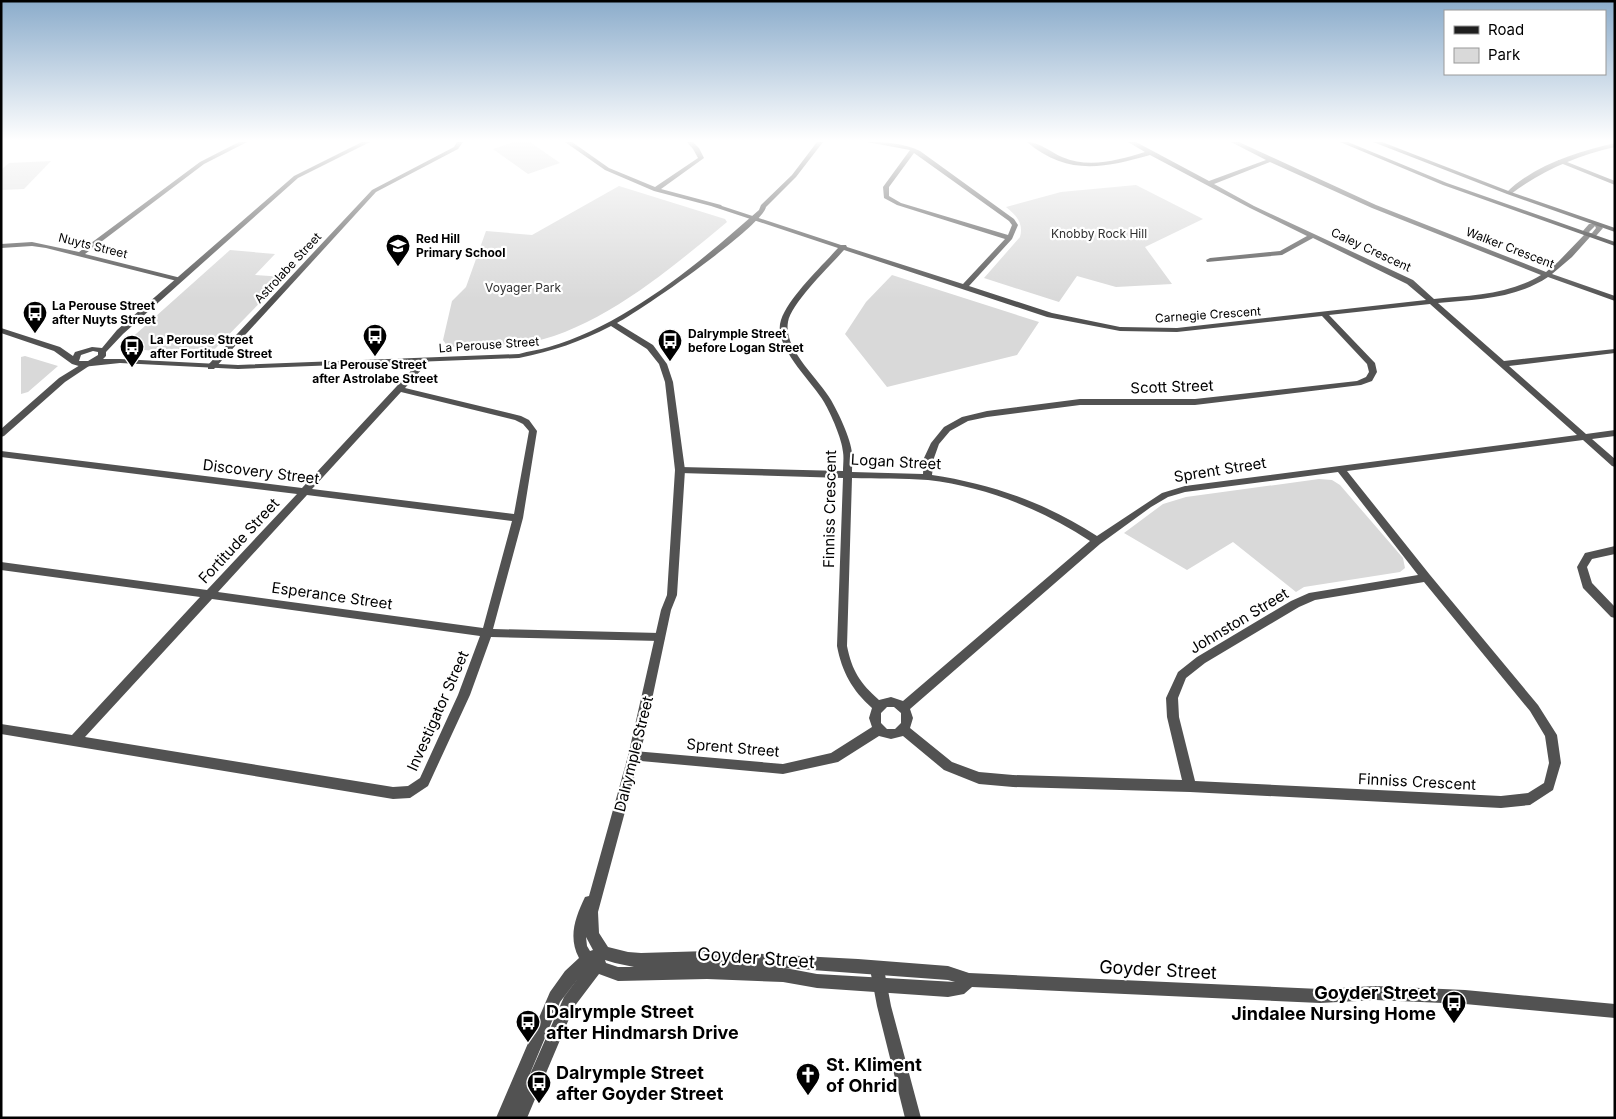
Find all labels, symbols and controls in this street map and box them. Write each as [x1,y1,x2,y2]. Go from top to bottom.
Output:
legend [1444,10,1606,75]
text: Road [1488,20,1524,39]
text: Park [1488,45,1521,64]
street label: Caley Crescent [1329,224,1414,275]
street label: Walker Crescent [1464,224,1557,271]
park label: Knobby Rock Hill [1051,226,1147,241]
street label: Astrolabe Street [251,229,324,306]
street label: Nuyts Street [57,230,129,261]
place label: Red Hill Primary School [416,231,505,260]
school or university icon: Red Hill Primary School [385,233,411,267]
park label: Voyager Park [485,280,561,295]
place label: La Perouse Street after Nuyts Street [52,298,156,327]
bus stop icon: La Perouse Street after Nuyts Street [22,300,48,334]
street label: Carnegie Crescent [1154,303,1262,326]
bus stop icon: La Perouse Street after Astrolabe Street [362,323,388,357]
place label: Dalrymple Street before Logan Street [688,326,804,355]
bus stop icon: Dalrymple Street before Logan Street [657,328,683,362]
place label: La Perouse Street after Fortitude Street [150,332,273,361]
bus stop icon: La Perouse Street after Fortitude Street [119,334,145,368]
street label: La Perouse Street [438,334,540,355]
place label: La Perouse Street after Astrolabe Street [312,357,438,386]
street label: Scott Street [1130,376,1214,397]
street label: Finniss Crescent [819,450,840,568]
street label: Logan Street [850,450,942,473]
street label: Sprent Street [1172,453,1268,486]
street label: Discovery Street [202,455,321,488]
street label: Fortitude Street [194,494,283,587]
street label: Esperance Street [271,578,394,613]
street label: Johnston Street [1186,583,1292,658]
street label: Investigator Street [403,648,473,774]
street label: Dalrymple Street [610,694,657,814]
street label: Sprent Street [686,734,780,761]
street label: Finniss Crescent [1358,769,1477,794]
street label: Goyder Street [697,943,816,972]
street label: Goyder Street [1099,956,1217,983]
place label: Goyder Street Jindalee Nursing Home [1231,982,1436,1024]
bus stop icon: Goyder Street Jindalee Nursing Home [1441,990,1467,1024]
place label: Dalrymple Street after Hindmarsh Drive [546,1001,739,1043]
bus stop icon: Dalrymple Street after Hindmarsh Drive [515,1009,541,1043]
place label: St. Kliment of Ohrid [826,1054,922,1096]
place label: Dalrymple Street after Goyder Street [556,1062,724,1104]
church icon: St. Kliment of Ohrid [795,1062,821,1096]
bus stop icon: Dalrymple Street after Goyder Street [526,1070,552,1104]

